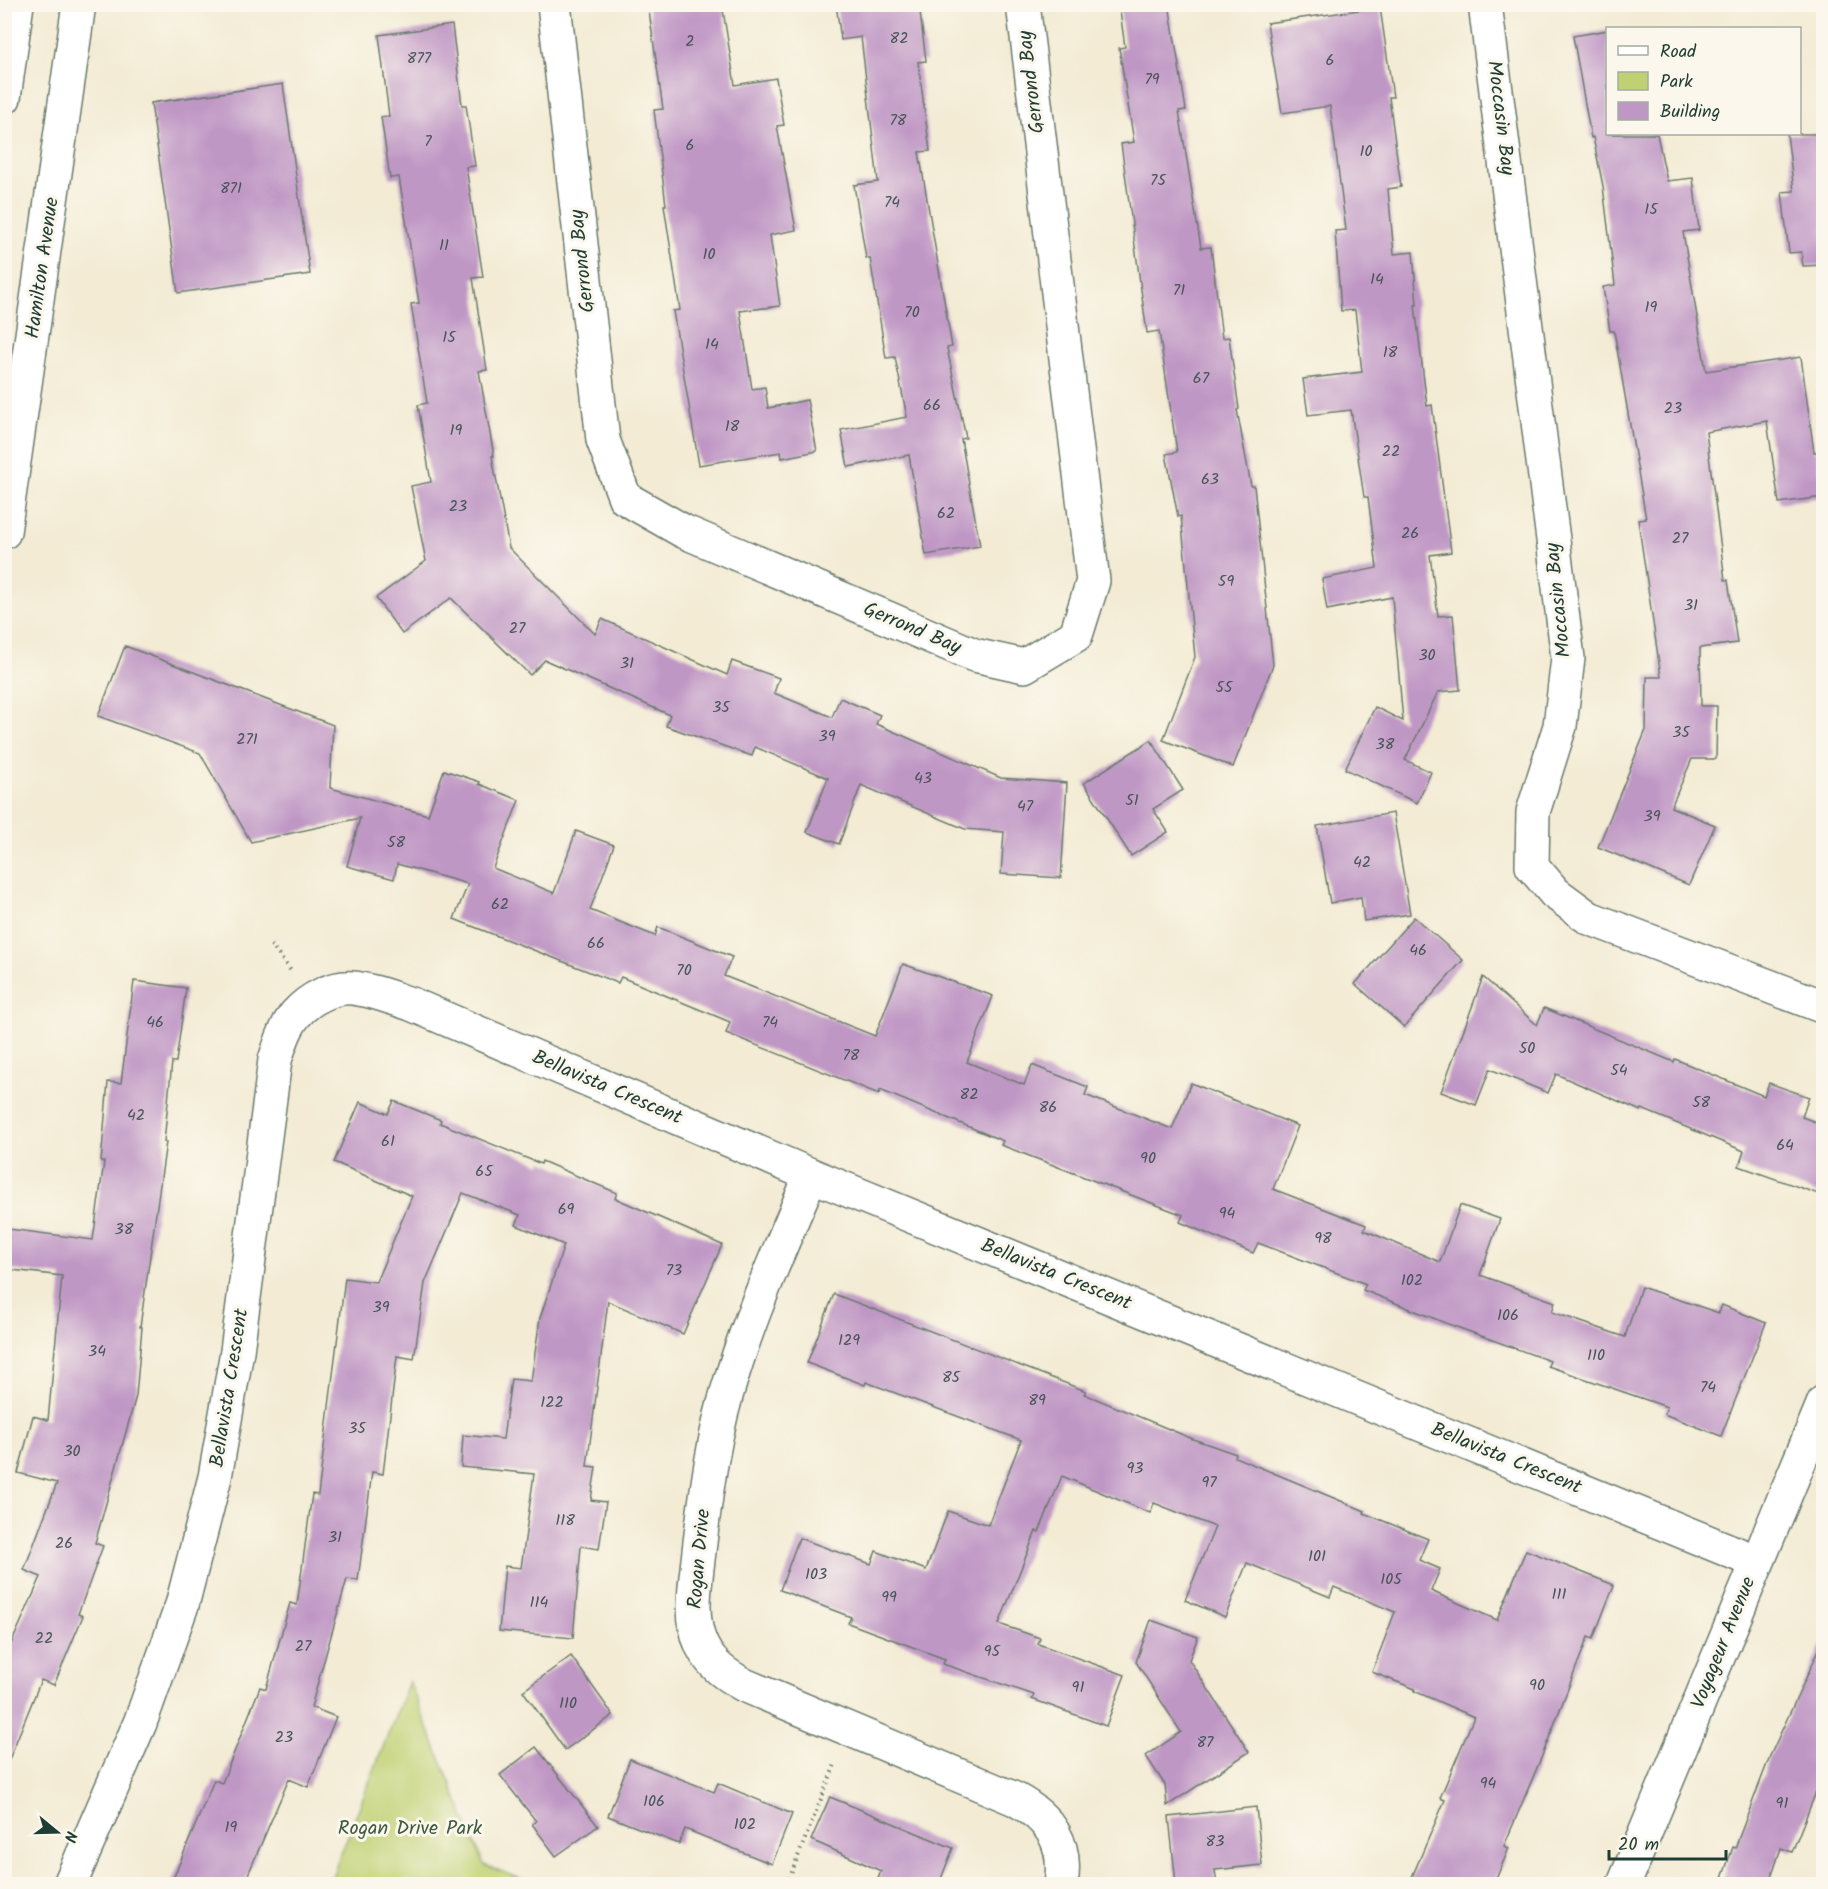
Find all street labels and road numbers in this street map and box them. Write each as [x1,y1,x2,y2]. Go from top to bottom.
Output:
street label: Gerrond Bay [1010,28,1054,135]
street label: Moccasin Bay [1477,59,1523,178]
street label: Hamilton Avenue [17,195,69,341]
street label: Gerrond Bay [562,207,604,314]
street label: Moccasin Bay [1537,540,1581,659]
street label: Gerrond Bay [858,594,967,664]
street label: Bellavista Crescent [527,1042,687,1134]
street label: Bellavista Crescent [976,1230,1137,1320]
street label: Bellavista Crescent [202,1306,258,1470]
street label: Bellavista Crescent [1426,1414,1587,1504]
street label: Rogan Drive [680,1508,720,1610]
street label: Voyageur Avenue [1683,1572,1765,1714]

